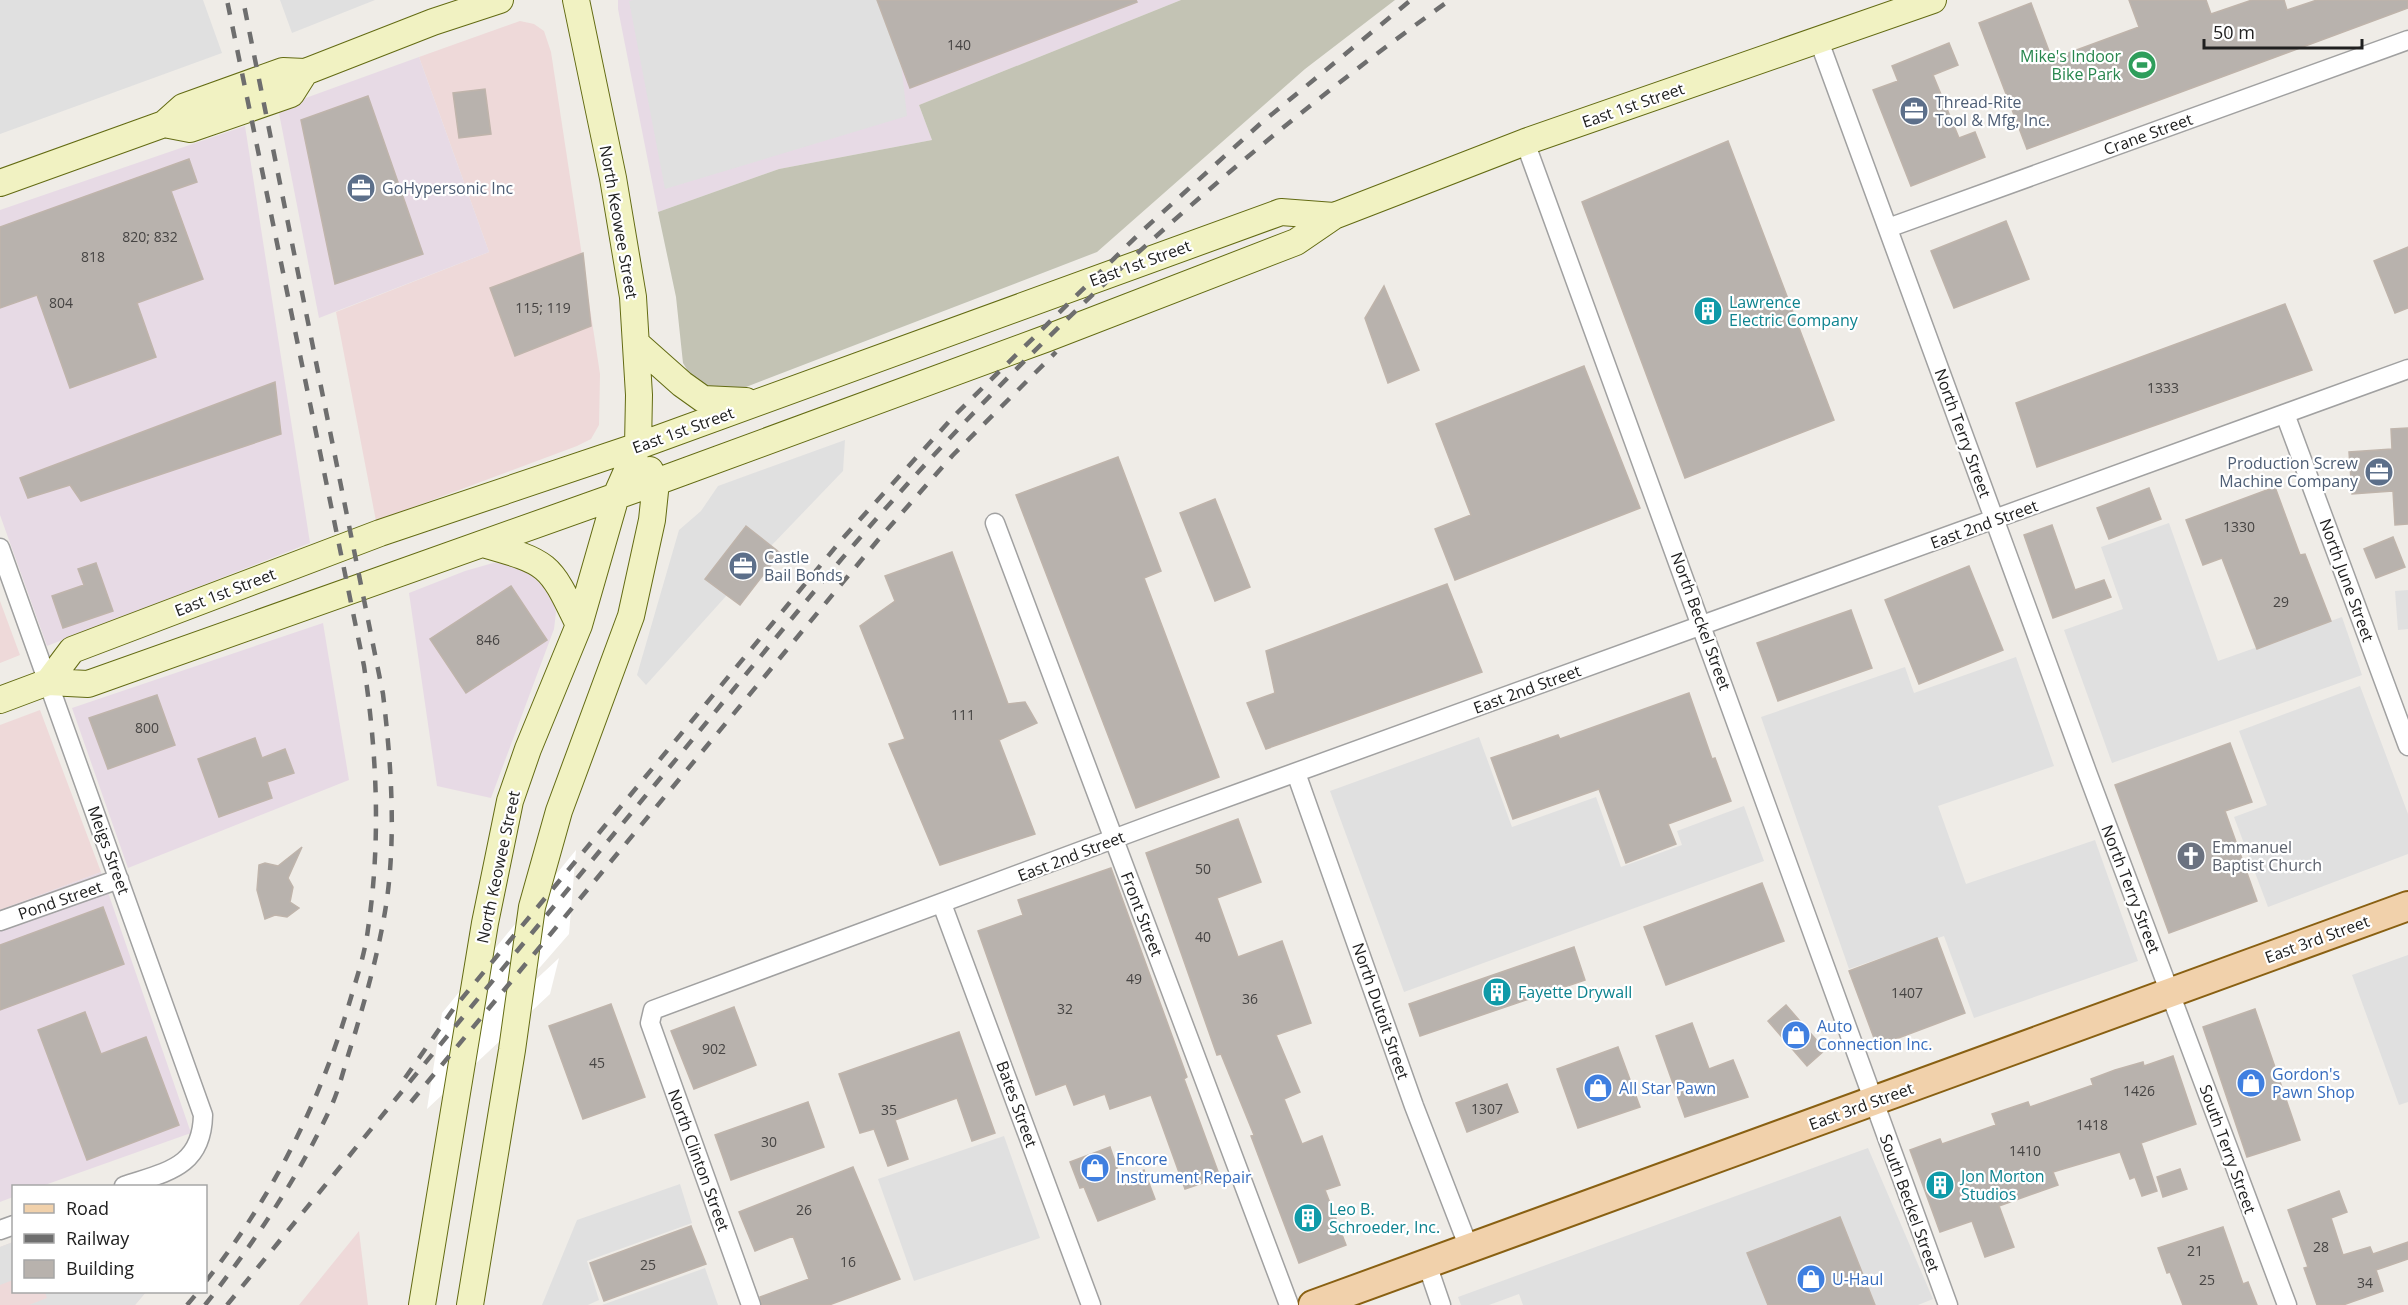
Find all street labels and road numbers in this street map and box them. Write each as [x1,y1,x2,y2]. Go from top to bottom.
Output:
street label: East 1st Street [1579,77,1687,133]
street label: Crane Street [2100,108,2196,160]
street label: North Keowee Street [595,144,643,301]
street label: East 1st Street [1086,234,1194,292]
street label: North Terry Street [1929,366,1997,501]
street label: East 1st Street [629,401,737,459]
street label: East 2nd Street [1927,494,2041,554]
street label: North June Street [2314,515,2380,645]
street label: North Beckel Street [1666,549,1736,693]
street label: East 1st Street [171,563,279,621]
street label: East 2nd Street [1470,659,1584,719]
street label: North Keowee Street [471,788,525,945]
street label: Meigs Street [83,803,135,898]
street label: North Terry Street [2096,822,2166,957]
street label: East 2nd Street [1014,825,1128,886]
street label: Front Street [1116,869,1168,960]
street label: Pond Street [15,875,105,925]
street label: East 3rd Street [2262,910,2373,968]
street label: North Dutoit Street [1347,940,1415,1083]
street label: Bates Street [991,1058,1043,1151]
street label: East 3rd Street [1806,1077,1917,1135]
street label: South Terry Street [2194,1082,2262,1217]
street label: North Clinton Street [663,1086,735,1234]
street label: South Beckel Street [1875,1131,1945,1275]

